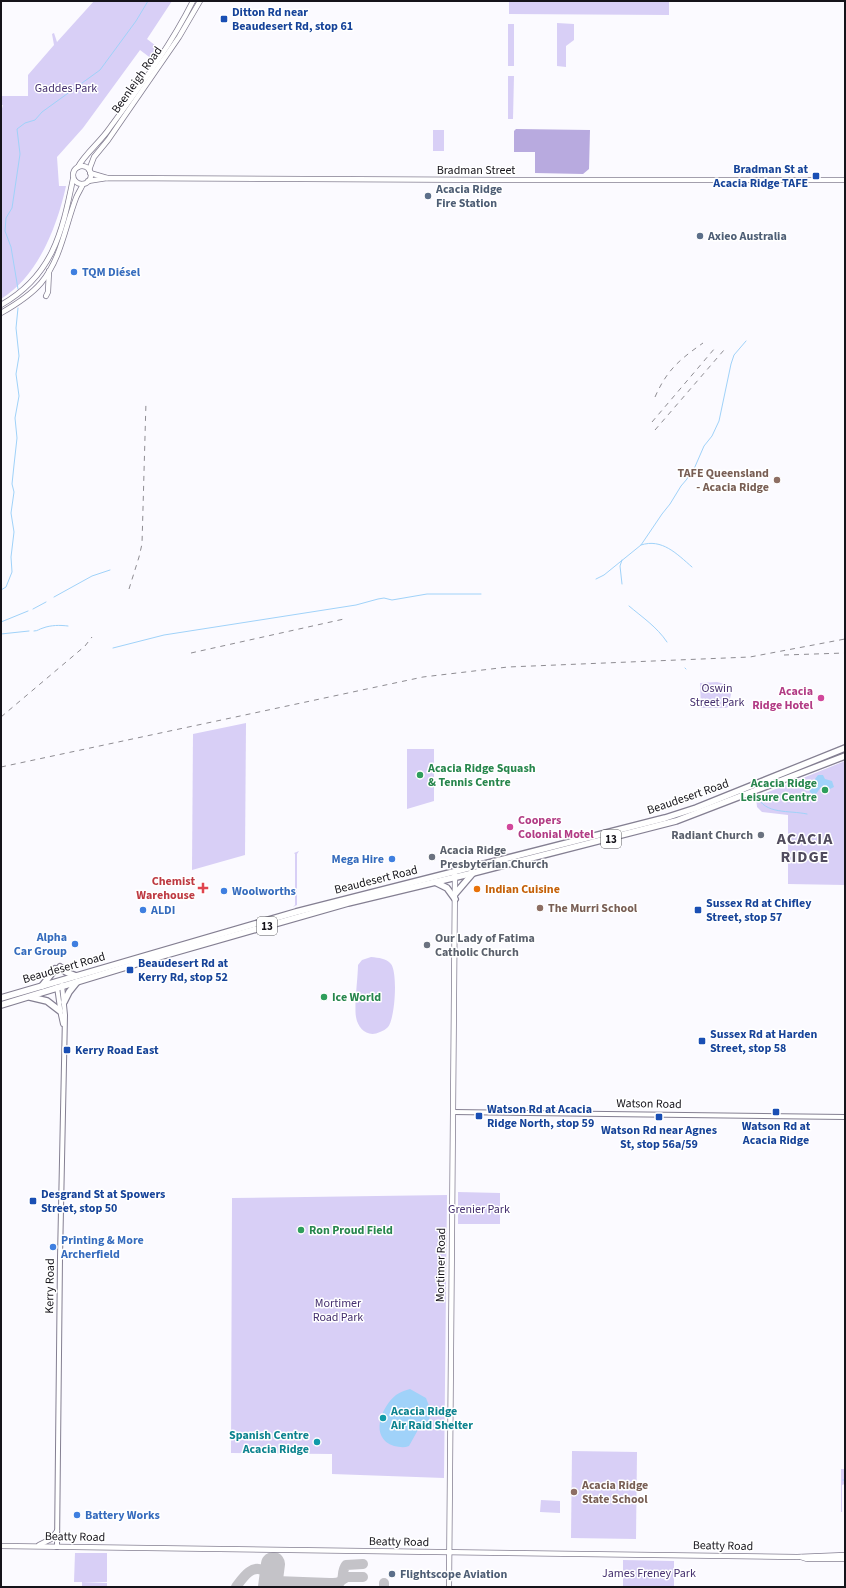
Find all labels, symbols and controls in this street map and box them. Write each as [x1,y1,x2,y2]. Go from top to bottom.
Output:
place label: Ditton Rd near Beaudesert Rd, stop 61 [232,4,353,35]
marker: Ditton Rd near Beaudesert Rd, stop 61 [219,14,229,24]
street label: Beenleigh Road [108,43,166,117]
park label: Gaddes Park [35,80,97,97]
place label: Bradman St at Acacia Ridge TAFE [712,161,808,192]
street label: Bradman Street [437,162,515,179]
marker: Bradman St at Acacia Ridge TAFE [811,171,821,181]
place label: Acacia Ridge Fire Station [435,181,502,212]
marker: Acacia Ridge Fire Station [423,191,433,201]
place label: Axieo Australia [707,228,787,245]
marker: Axieo Australia [695,231,705,241]
place label: TQM Diésel [82,264,141,281]
marker: TQM Diésel [69,267,79,277]
place label: TAFE Queensland - Acacia Ridge [678,465,769,496]
marker: TAFE Queensland - Acacia Ridge [772,475,782,485]
park label: Oswin Street Park [690,680,745,711]
place label: Acacia Ridge Hotel [752,683,814,714]
marker: Acacia Ridge Hotel [816,693,826,703]
place label: Acacia Ridge Squash & Tennis Centre [427,760,536,791]
marker: Acacia Ridge Squash & Tennis Centre [415,770,425,780]
street label: Beaudesert Road [645,775,731,819]
place label: Acacia Ridge Leisure Centre [740,775,817,806]
marker: Acacia Ridge Leisure Centre [820,785,830,795]
place label: Coopers Colonial Motel [518,812,594,843]
marker: Coopers Colonial Motel [505,822,515,832]
place label: Radiant Church [671,827,753,844]
district label: ACACIA RIDGE [776,828,833,868]
road number: 13 [601,830,621,848]
marker: Radiant Church [756,830,766,840]
place label: Acacia Ridge Presbyterian Church [439,842,549,873]
place label: Mega Hire [332,851,384,868]
marker: Acacia Ridge Presbyterian Church [427,852,437,862]
marker: Mega Hire [387,854,397,864]
street label: Beaudesert Road [333,861,419,899]
place label: Chemist Warehouse [136,873,195,904]
place label: Indian Cuisine [485,881,560,898]
marker: Chemist Warehouse [198,883,208,893]
place label: Woolworths [232,883,296,900]
marker: Indian Cuisine [472,884,482,894]
marker: Woolworths [219,886,229,896]
place label: Sussex Rd at Chifley Street, stop 57 [706,895,812,926]
place label: The Murri School [548,900,638,917]
place label: ALDI [150,902,175,919]
marker: The Murri School [535,903,545,913]
marker: ALDI [138,905,148,915]
marker: Sussex Rd at Chifley Street, stop 57 [693,905,703,915]
road number: 13 [257,917,277,935]
place label: Alpha Car Group [14,929,67,960]
place label: Our Lady of Fatima Catholic Church [435,930,535,961]
marker: Alpha Car Group [70,939,80,949]
marker: Our Lady of Fatima Catholic Church [422,940,432,950]
street label: Beaudesert Road [21,948,107,988]
place label: Beaudesert Rd at Kerry Rd, stop 52 [138,955,228,986]
marker: Beaudesert Rd at Kerry Rd, stop 52 [125,965,135,975]
place label: Ice World [332,989,381,1006]
marker: Ice World [319,992,329,1002]
place label: Sussex Rd at Harden Street, stop 58 [710,1026,817,1057]
marker: Sussex Rd at Harden Street, stop 58 [697,1036,707,1046]
place label: Kerry Road East [75,1042,159,1059]
marker: Kerry Road East [62,1045,72,1055]
street label: Watson Road [616,1095,682,1113]
place label: Watson Rd at Acacia Ridge North, stop 59 [487,1101,594,1132]
marker: Watson Rd at Acacia Ridge [771,1107,781,1117]
marker: Watson Rd at Acacia Ridge North, stop 59 [474,1111,484,1121]
marker: Watson Rd near Agnes St, stop 56a/59 [654,1112,664,1122]
place label: Watson Rd at Acacia Ridge [742,1118,811,1149]
place label: Watson Rd near Agnes St, stop 56a/59 [601,1122,717,1153]
place label: Desgrand St at Spowers Street, stop 50 [41,1186,165,1217]
marker: Desgrand St at Spowers Street, stop 50 [28,1196,38,1206]
park label: Grenier Park [448,1201,510,1218]
place label: Ron Proud Field [309,1222,393,1239]
marker: Ron Proud Field [296,1225,306,1235]
street label: Mortimer Road [432,1228,450,1302]
place label: Printing & More Archerfield [60,1232,144,1263]
marker: Printing & More Archerfield [48,1242,58,1252]
street label: Kerry Road [41,1258,59,1314]
park label: Mortimer Road Park [313,1295,363,1326]
place label: Acacia Ridge Air Raid Shelter [390,1403,473,1434]
marker: Acacia Ridge Air Raid Shelter [378,1413,388,1423]
place label: Spanish Centre Acacia Ridge [229,1427,309,1458]
marker: Spanish Centre Acacia Ridge [312,1437,322,1447]
place label: Acacia Ridge State School [581,1477,648,1508]
marker: Acacia Ridge State School [569,1487,579,1497]
place label: Battery Works [85,1507,160,1524]
marker: Battery Works [72,1510,82,1520]
street label: Beatty Road [45,1528,105,1546]
street label: Beatty Road [369,1533,429,1551]
street label: Beatty Road [693,1537,753,1555]
park label: James Freney Park [602,1565,696,1582]
place label: Flightscope Aviation [400,1566,507,1583]
marker: Flightscope Aviation [387,1569,397,1579]

